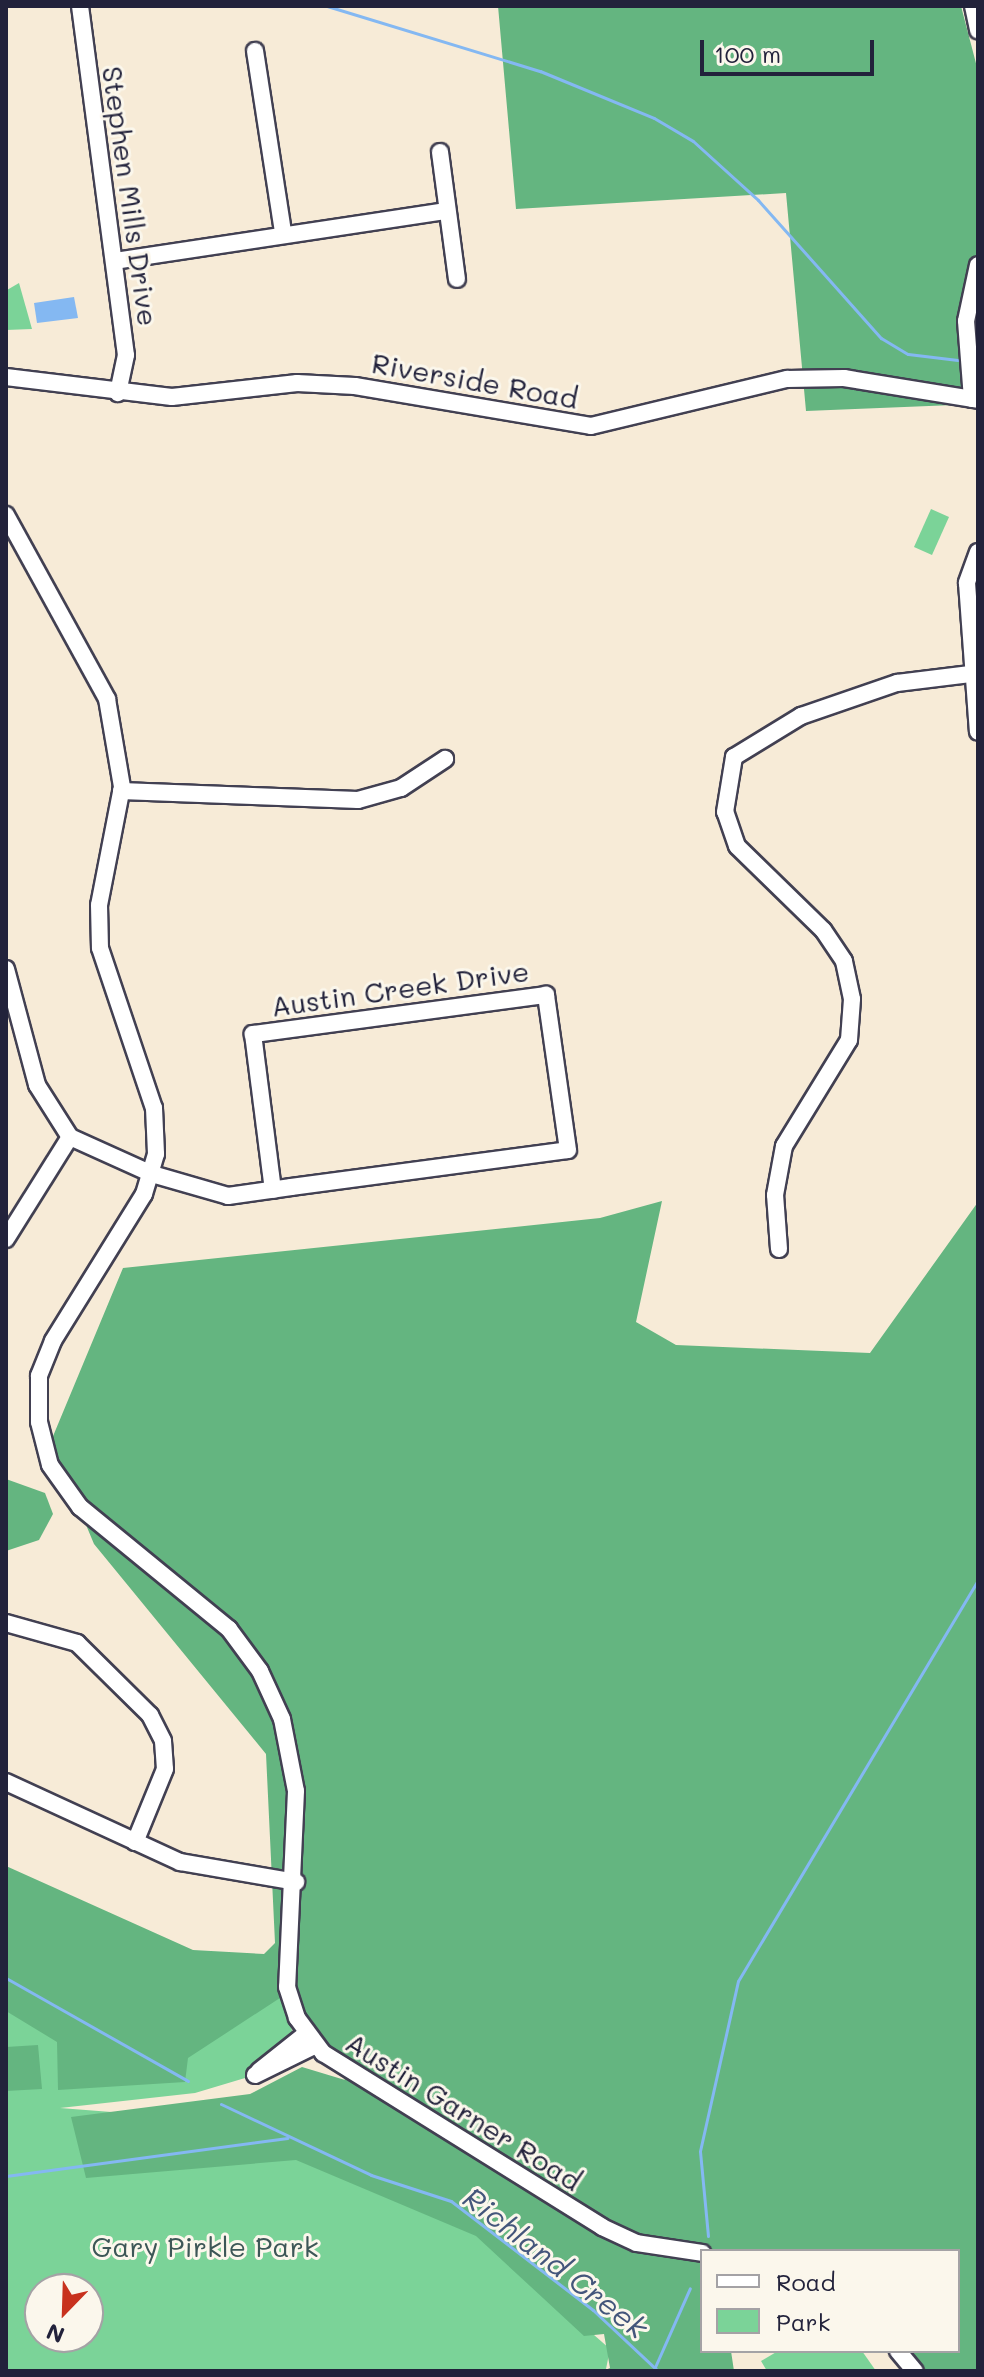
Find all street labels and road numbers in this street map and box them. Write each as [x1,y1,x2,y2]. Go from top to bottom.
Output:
street label: Stephen Mills Drive [96,64,166,328]
street label: Riverside Road [369,345,581,415]
street label: Austin Creek Drive [269,953,531,1023]
street label: Austin Garner Road [340,2025,588,2197]

